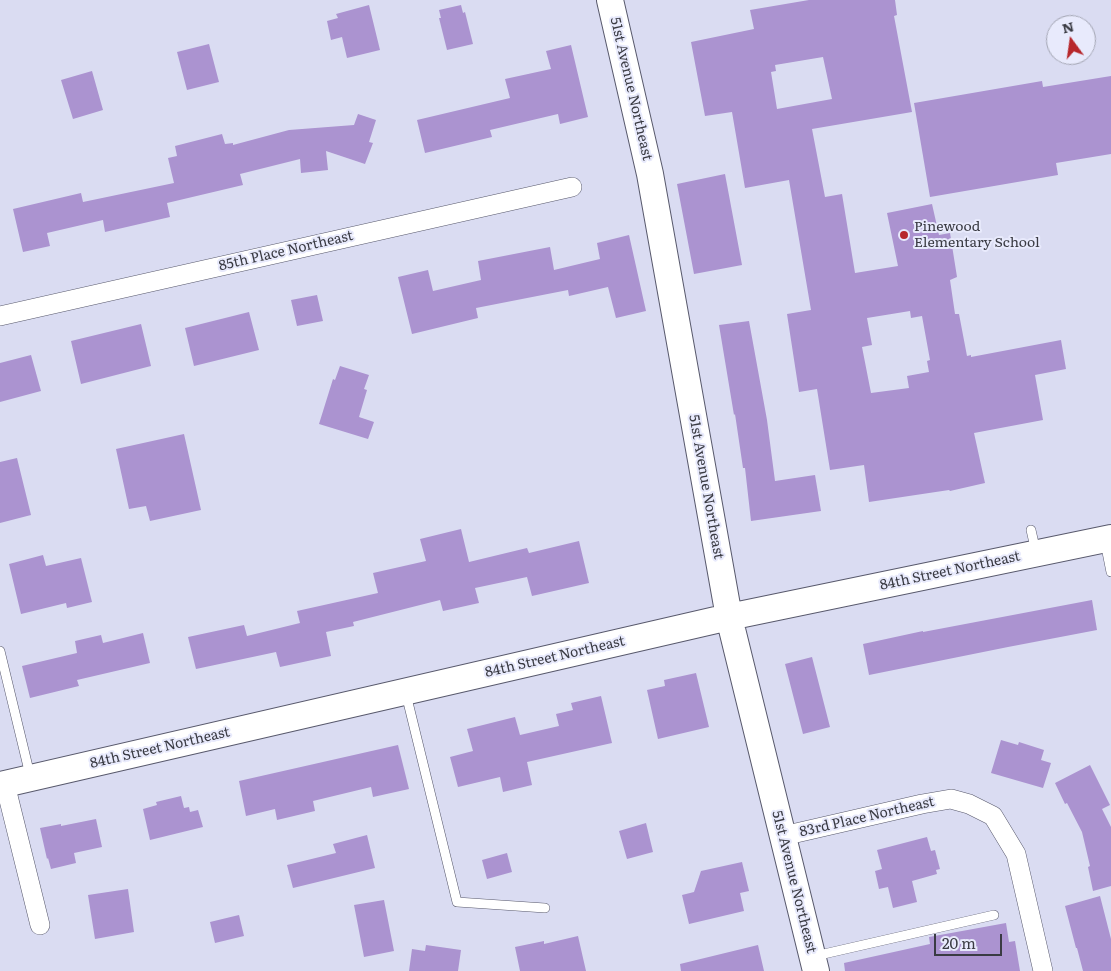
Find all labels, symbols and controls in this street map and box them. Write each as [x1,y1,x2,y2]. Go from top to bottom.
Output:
north arrow [1046,15,1096,65]
text: N [1059,15,1076,38]
street label: 51st Avenue Northeast [606,16,656,162]
place label: Pinewood Elementary School [914,219,1040,252]
street label: 85th Place Northeast [217,227,355,275]
marker: Pinewood Elementary School [898,229,910,241]
street label: 51st Avenue Northeast [685,413,727,561]
street label: 84th Street Northeast [878,548,1022,594]
street label: 84th Street Northeast [483,633,627,681]
street label: 84th Street Northeast [88,724,232,772]
street label: 83rd Place Northeast [798,793,936,841]
street label: 51st Avenue Northeast [768,809,820,955]
scale bar [936,924,1004,956]
text: 20 m [942,931,976,954]

